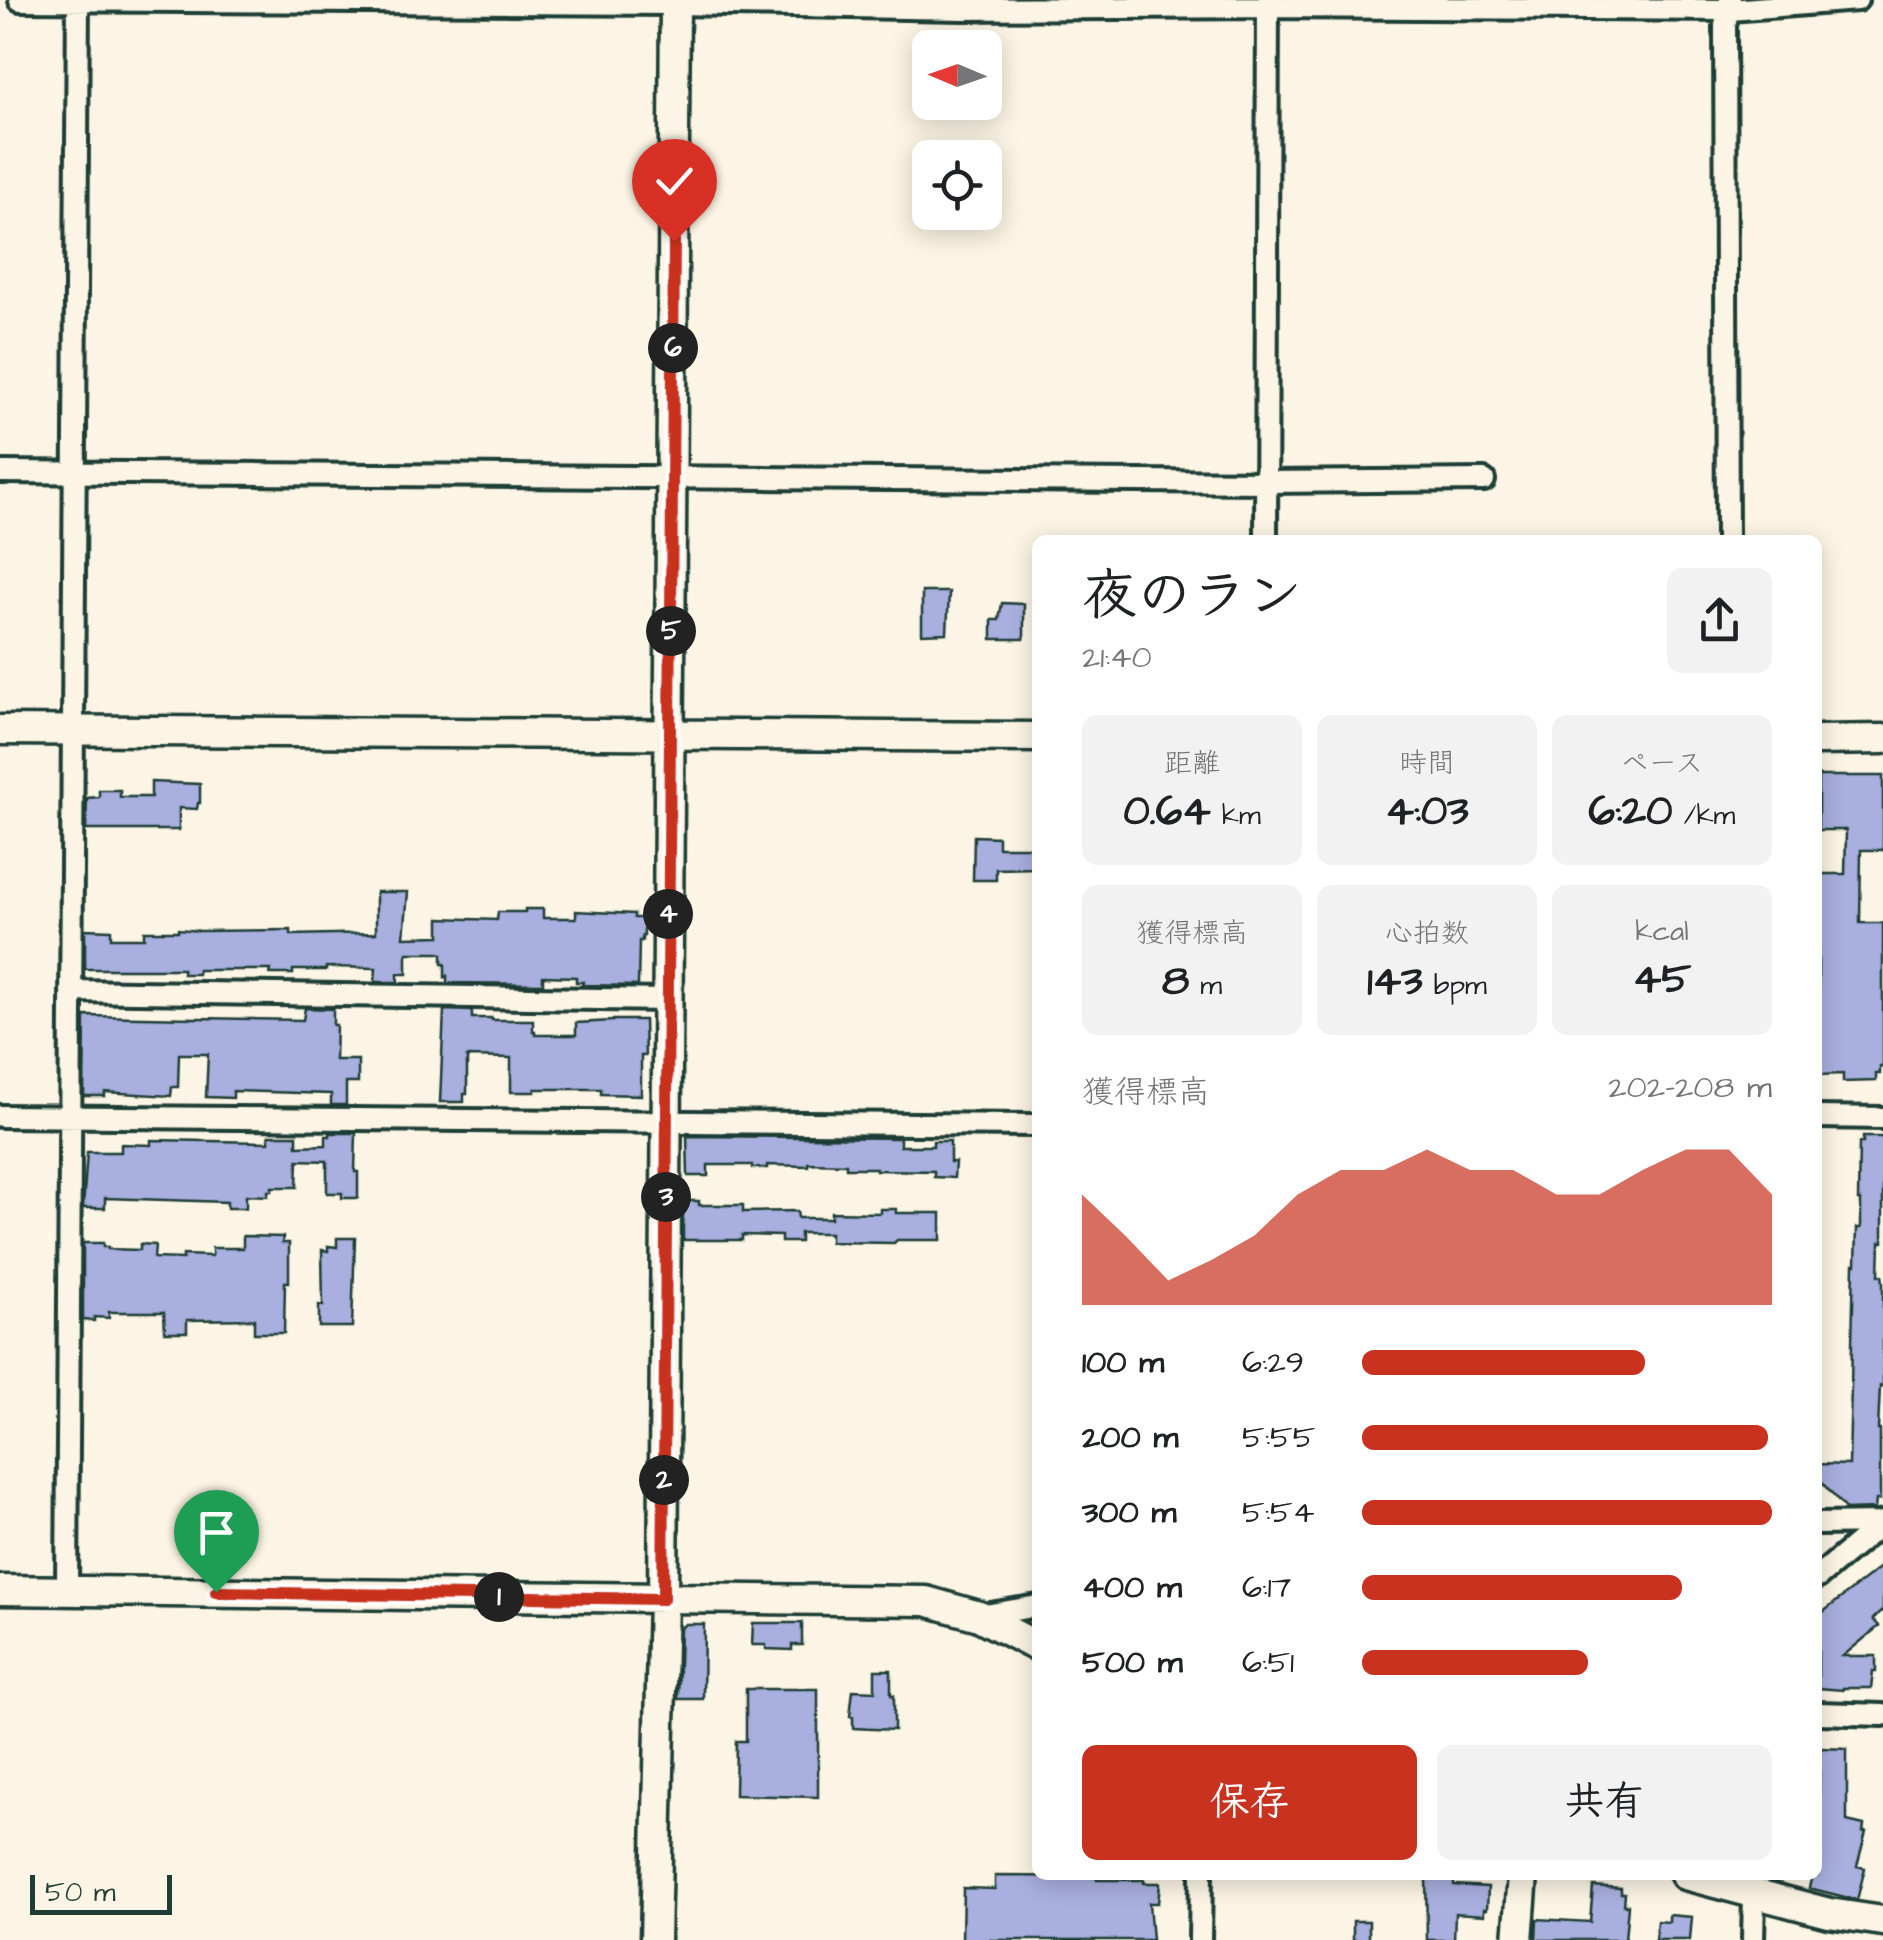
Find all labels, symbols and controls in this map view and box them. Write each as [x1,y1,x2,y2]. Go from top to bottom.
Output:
north arrow [912,30,1002,120]
map controls [912,30,1002,230]
pin [632,139,717,242]
button: locate [912,140,1002,230]
icon: check [647,154,702,209]
pin: 6 [648,323,698,373]
text: 6 [664,328,682,367]
text: 夜のラン [1082,559,1302,635]
button: share [1667,568,1772,673]
pin: 5 [646,606,696,656]
text: 5 [661,611,681,650]
text: 21:40 [1082,635,1152,680]
text: 距離 [1164,744,1220,783]
text: 時間 [1399,744,1455,783]
text: ペース [1621,744,1703,783]
text: 0.64 [1123,783,1211,841]
text: 4:03 [1385,783,1469,841]
text: 6:20 [1589,783,1672,841]
text: km [1211,796,1261,835]
text: /km [1672,796,1735,835]
pin: 4 [643,889,693,939]
text: 4 [658,894,678,933]
text: kcal [1635,912,1689,951]
text: 獲得標高 [1136,914,1248,953]
text: 心拍数 [1385,914,1469,953]
text: 45 [1633,951,1691,1009]
text: 8 [1162,953,1189,1011]
text: 143 [1367,953,1423,1011]
text: m [1189,966,1222,1005]
text: bpm [1423,966,1487,1005]
text: 202–208 m [1608,1065,1772,1110]
text: 獲得標高 [1082,1070,1210,1115]
pin: 3 [641,1172,691,1222]
text: 3 [659,1177,673,1216]
text: 100 m [1082,1340,1164,1385]
text: 6:29 [1242,1340,1304,1385]
text: 200 m [1082,1415,1178,1460]
text: 5:55 [1242,1415,1315,1460]
pin: 2 [639,1455,689,1505]
text: 2 [656,1460,672,1499]
pin [174,1490,259,1593]
text: 300 m [1082,1490,1176,1535]
text: 5:54 [1242,1490,1314,1535]
icon: arrive [189,1505,244,1560]
text: 400 m [1082,1565,1182,1610]
text: 6:17 [1242,1565,1291,1610]
pin: 1 [474,1572,524,1622]
text: 1 [497,1577,501,1616]
text: 500 m [1082,1640,1183,1685]
text: 6:51 [1242,1640,1294,1685]
button: 保存 [1082,1745,1417,1860]
button: 共有 [1437,1745,1772,1860]
scale bar [30,1870,172,1914]
text: 50 m [45,1873,116,1912]

